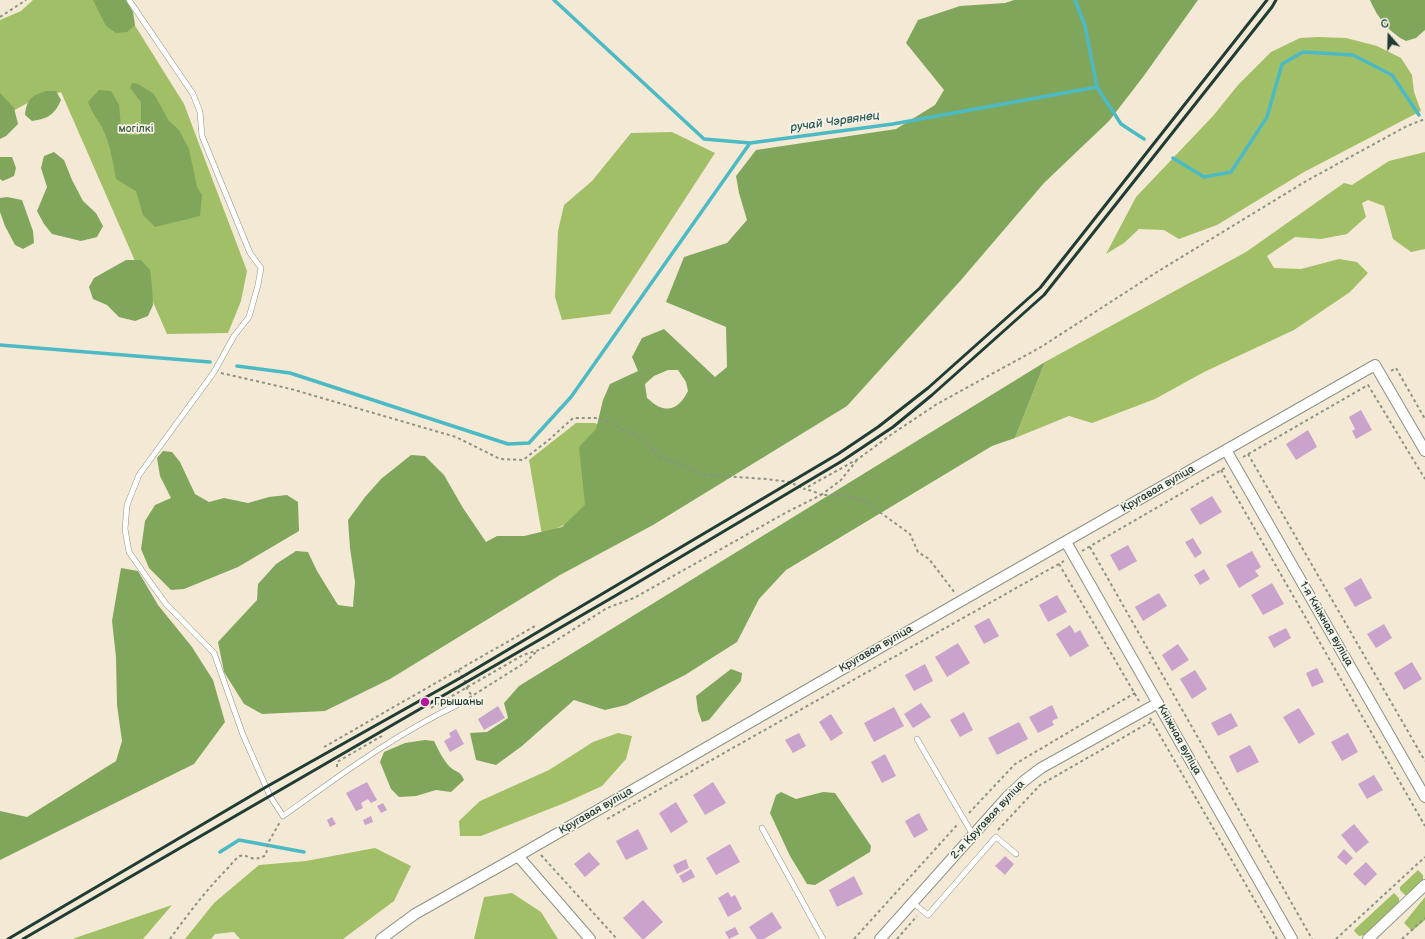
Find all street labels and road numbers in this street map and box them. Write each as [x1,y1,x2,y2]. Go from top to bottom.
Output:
street label: Кругавая вуліца [1119,463,1197,515]
street label: 1-я Кніжная вуліца [1296,579,1356,669]
street label: Кругавая вуліца [837,623,915,675]
street label: Кніжная вуліца [1154,703,1204,777]
street label: 2-я Кругавая вуліца [948,778,1028,862]
street label: Кругавая вуліца [557,785,635,837]

